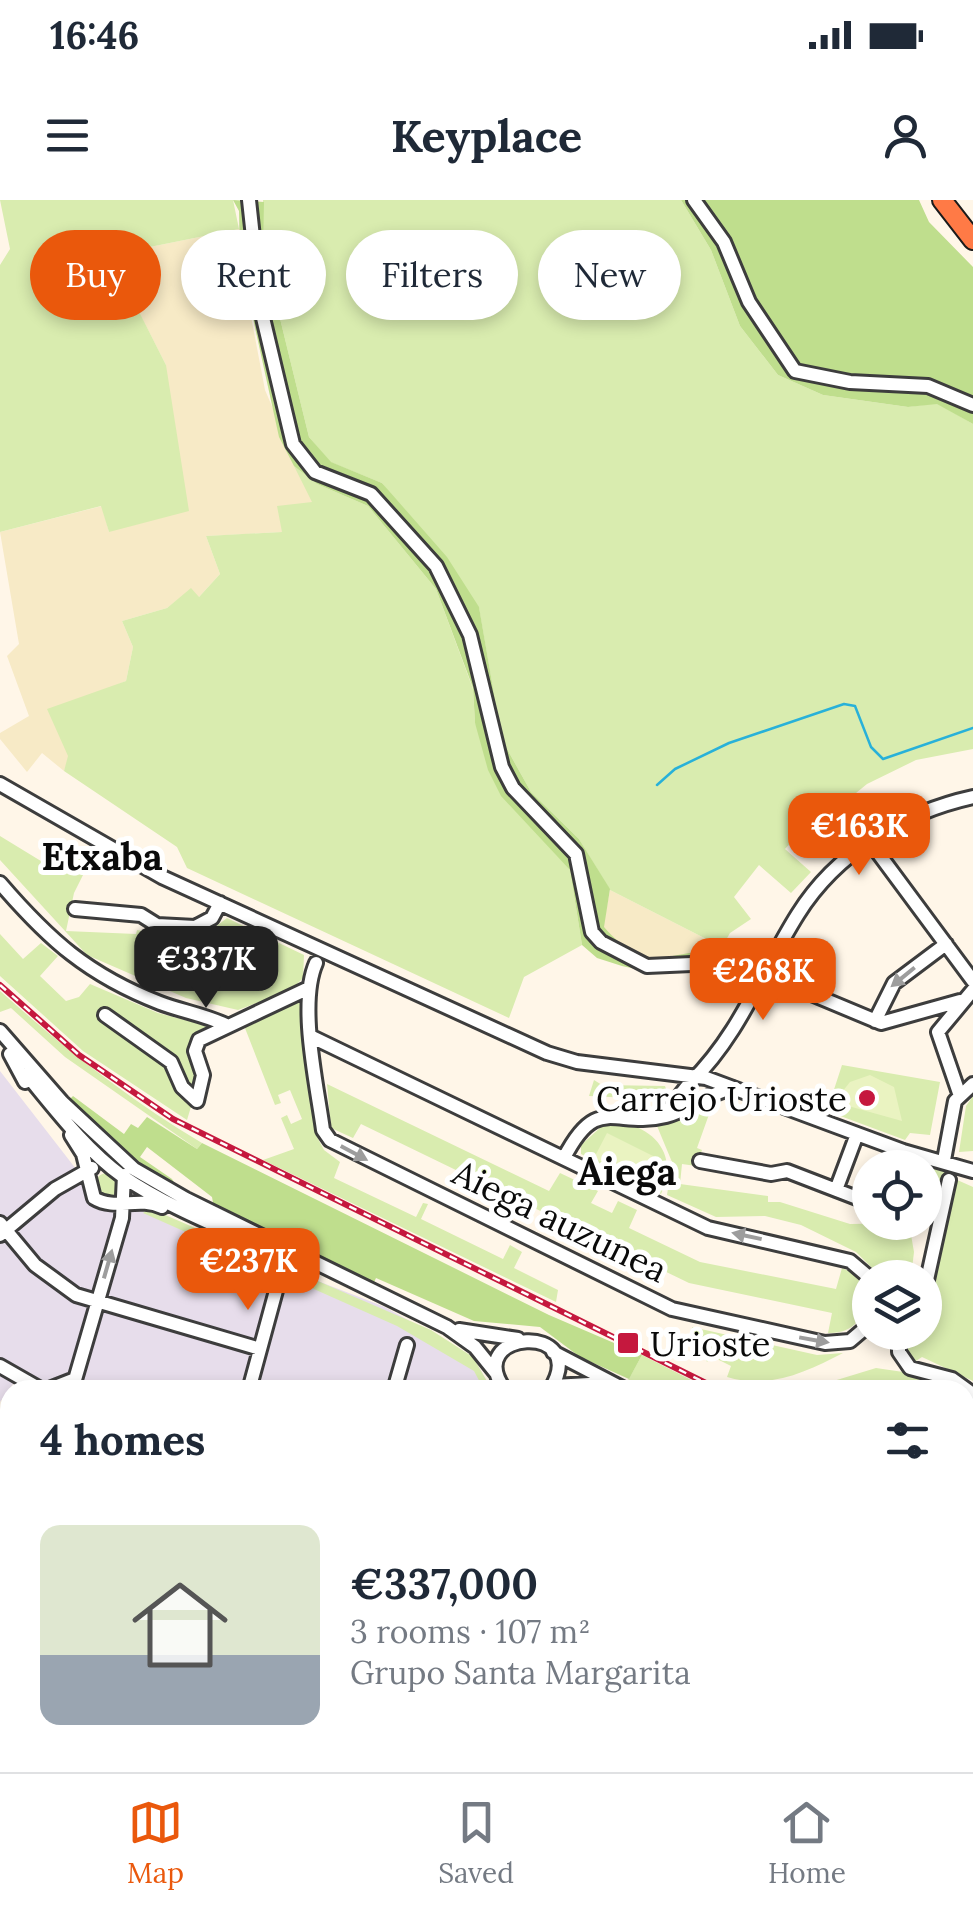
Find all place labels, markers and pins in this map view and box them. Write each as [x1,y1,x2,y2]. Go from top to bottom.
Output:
pin: €163K [789,793,929,878]
pin: €337K [136,926,276,1011]
pin: €268K [693,938,833,1023]
place label: Carrejo Urioste [596,1076,847,1121]
marker: Carrejo Urioste [856,1087,878,1109]
pin: €237K [178,1228,318,1313]
place label: Urioste [650,1321,771,1366]
marker: Urioste [615,1330,641,1356]

